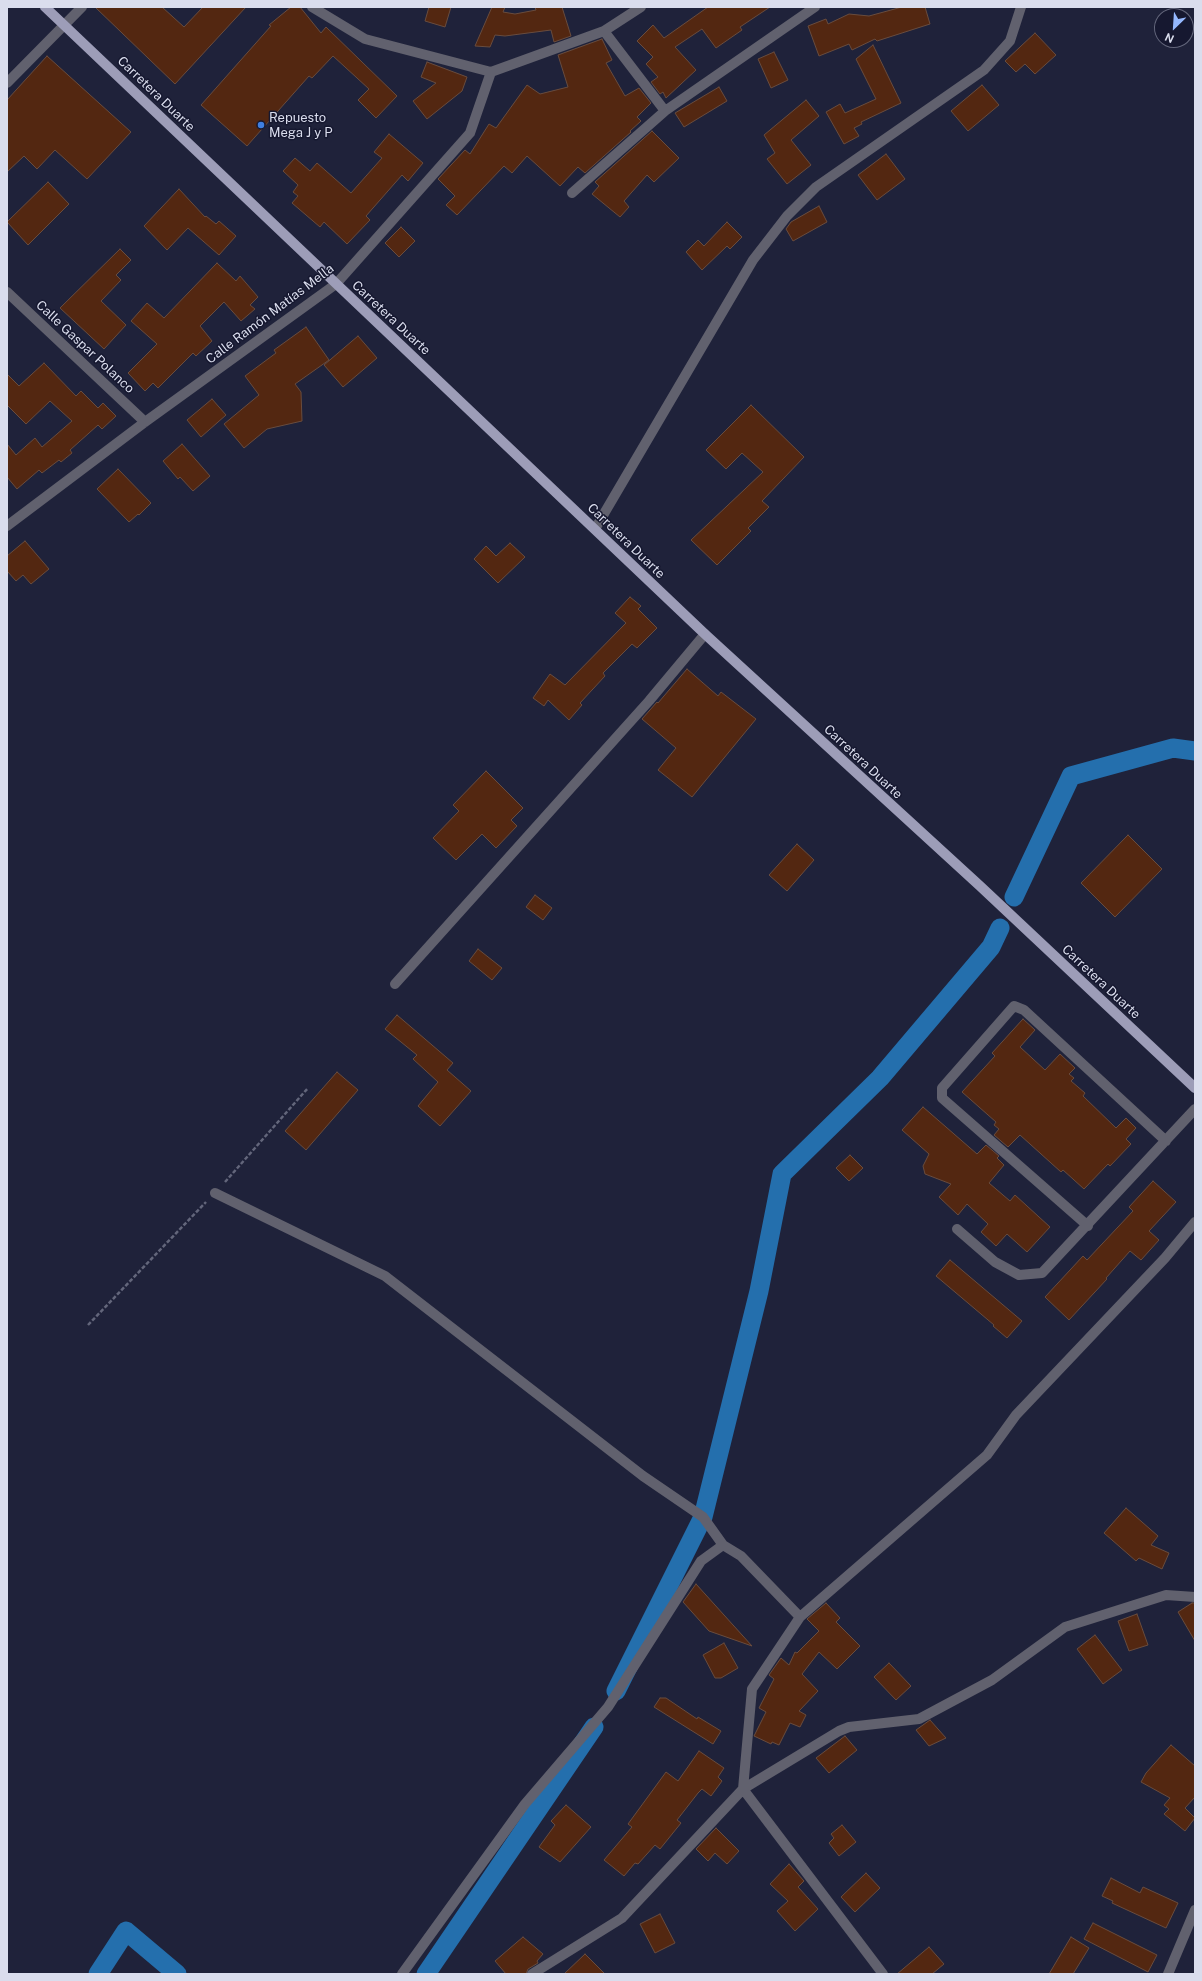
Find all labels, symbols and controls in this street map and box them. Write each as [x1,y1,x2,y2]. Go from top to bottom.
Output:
north arrow [1154,8,1194,48]
text: N [1163,31,1176,45]
street label: Carretera Duarte [114,53,198,135]
place label: Repuesto Mega J y P [269,110,333,141]
marker: Repuesto Mega J y P [256,120,266,130]
street label: Calle Ramón Matías Mella [203,261,337,367]
street label: Carretera Duarte [349,278,433,358]
street label: Calle Gaspar Polanco [33,297,137,397]
street label: Carretera Duarte [584,500,668,582]
street label: Carretera Duarte [821,722,905,802]
street label: Carretera Duarte [1059,942,1143,1022]

